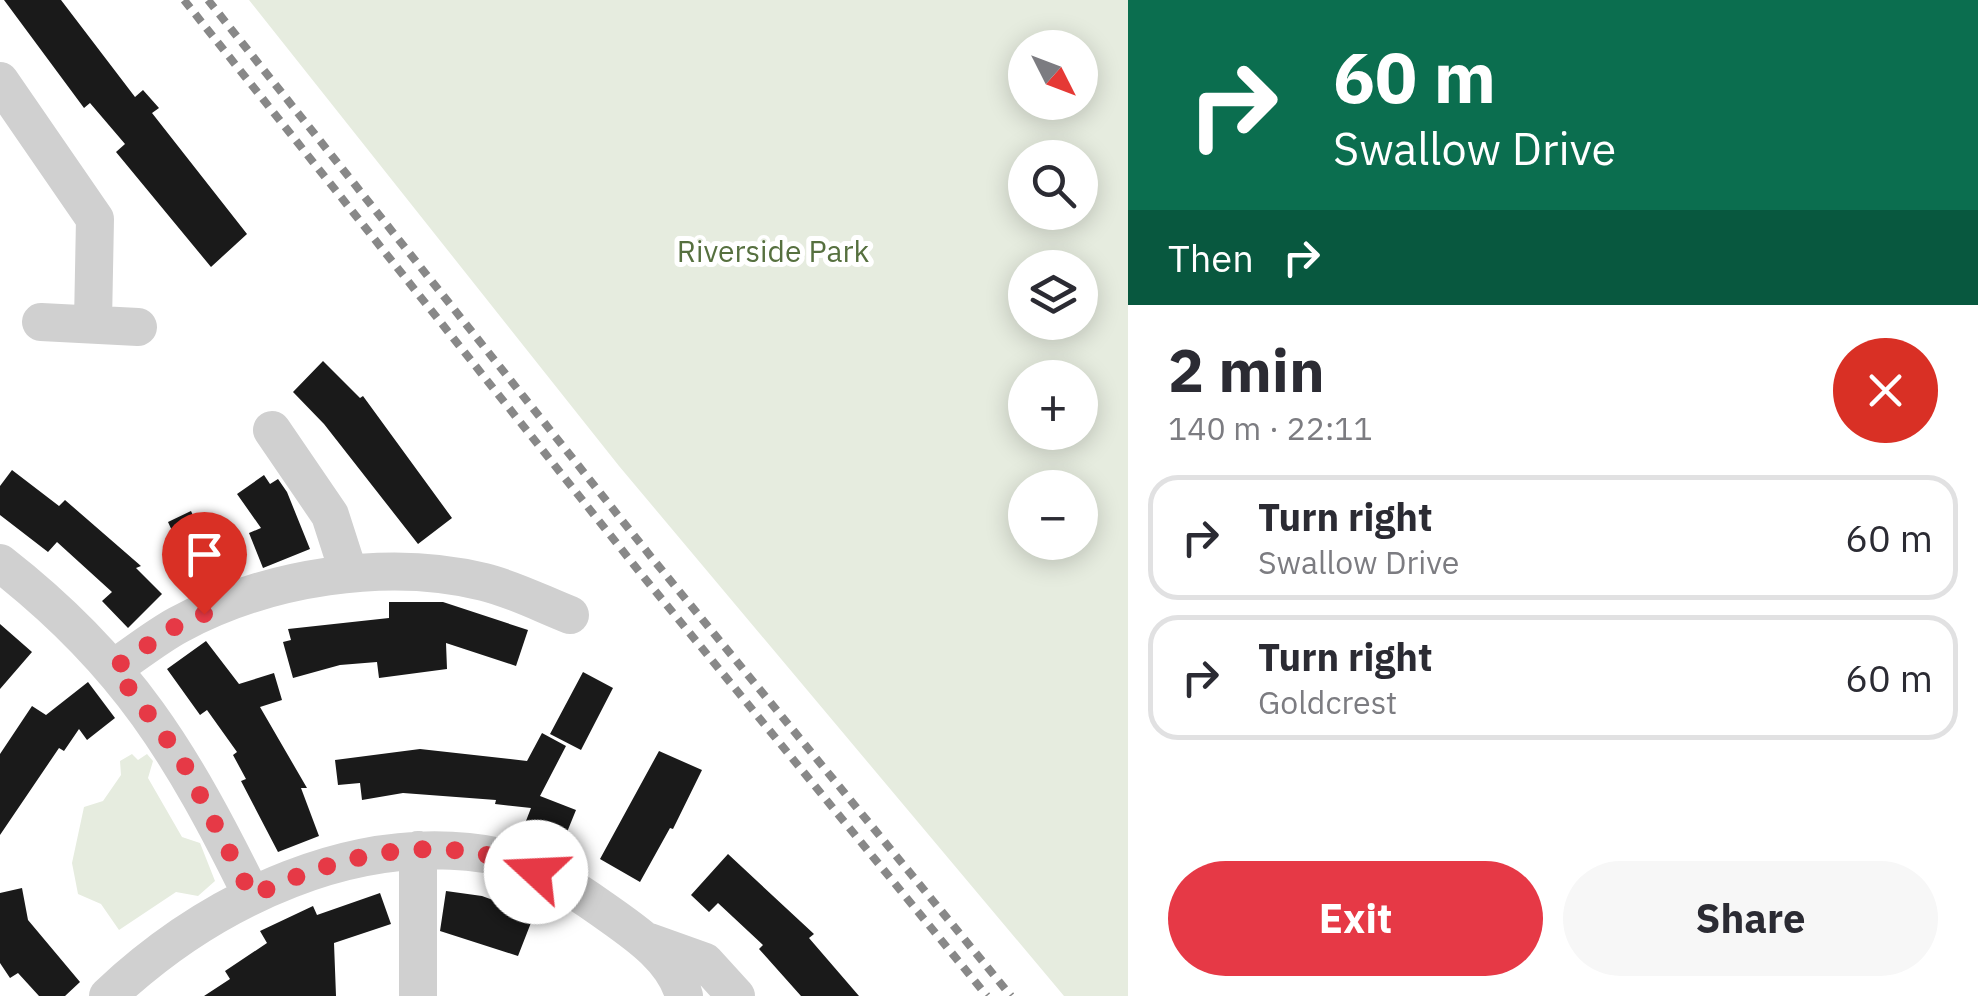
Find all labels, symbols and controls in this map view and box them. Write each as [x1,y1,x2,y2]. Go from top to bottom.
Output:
north arrow [1008,30,1098,120]
map controls [1008,30,1098,560]
text: 60 m [1333,31,1496,122]
icon: right [1168,40,1298,170]
text: Swallow Drive [1333,119,1616,177]
button: search [1008,140,1098,230]
icon: right [1274,230,1329,285]
park label: Riverside Park [677,231,869,270]
text: Then [1168,233,1254,282]
button: layers [1008,250,1098,340]
text: 2 min [1168,330,1325,409]
button: close [1833,338,1938,443]
button: + [1008,360,1098,450]
text: 140 m · 22:11 [1168,407,1373,449]
button: − [1008,470,1098,560]
text: Turn right [1258,492,1433,541]
icon: right [1173,510,1228,565]
pin [162,512,247,615]
text: 60 m [1845,513,1933,562]
icon: arrive [177,527,232,582]
text: Swallow Drive [1258,541,1459,583]
text: Turn right [1258,632,1433,681]
icon: right [1173,650,1228,705]
text: 60 m [1845,653,1933,702]
text: Goldcrest [1258,681,1397,723]
position arrow [484,820,588,924]
button: Exit [1168,861,1543,976]
button: Share [1563,861,1938,976]

